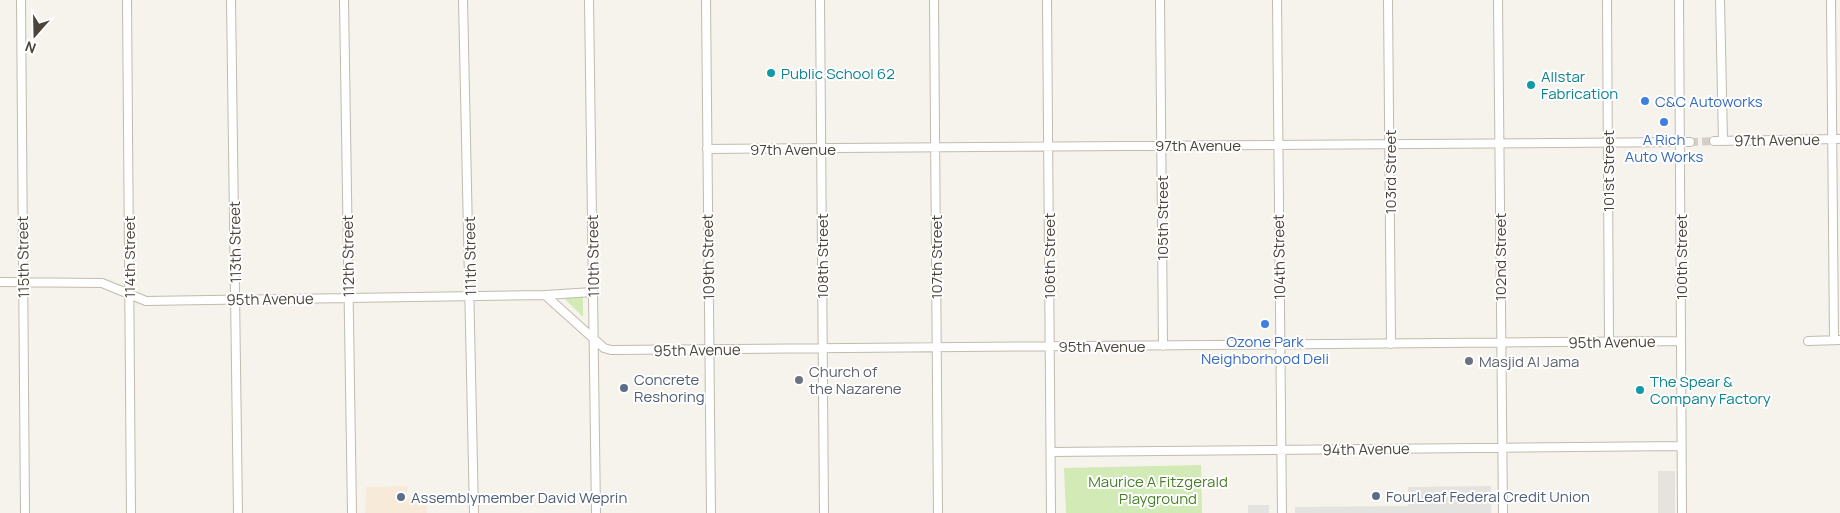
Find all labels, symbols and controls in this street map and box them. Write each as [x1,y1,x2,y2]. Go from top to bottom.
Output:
north arrow [10,10,60,60]
text: N [22,37,38,58]
place label: Public School 62 [781,63,895,84]
place label: Allstar Fabrication [1541,66,1618,104]
marker: Public School 62 [765,67,777,79]
marker: Allstar Fabrication [1525,79,1537,91]
place label: C&C Autoworks [1655,91,1763,112]
marker: C&C Autoworks [1639,95,1651,107]
marker: A Rich Auto Works [1658,116,1670,128]
place label: A Rich Auto Works [1625,129,1703,167]
street label: 97th Avenue [1734,129,1820,151]
street label: 103rd Street [1380,130,1401,214]
street label: 101st Street [1598,130,1619,212]
street label: 97th Avenue [1155,135,1241,156]
street label: 97th Avenue [750,139,836,160]
street label: 105th Street [1152,175,1173,261]
street label: 113th Street [224,201,246,283]
street label: 108th Street [812,213,833,299]
street label: 106th Street [1039,213,1060,299]
street label: 102nd Street [1490,213,1511,301]
street label: 110th Street [582,214,604,298]
street label: 109th Street [697,214,719,300]
street label: 104th Street [1268,214,1290,300]
street label: 100th Street [1671,214,1692,300]
street label: 112th Street [337,215,359,297]
street label: 107th Street [926,215,947,299]
street label: 115th Street [12,216,34,298]
street label: 114th Street [119,216,140,298]
street label: 111th Street [459,216,481,296]
street label: 95th Avenue [226,288,314,310]
marker: Ozone Park Neighborhood Deli [1259,318,1271,330]
place label: Ozone Park Neighborhood Deli [1201,331,1329,369]
street label: 95th Avenue [1568,331,1656,353]
street label: 95th Avenue [1058,336,1146,357]
street label: 95th Avenue [653,339,741,361]
place label: Masjid Al Jama [1479,351,1579,372]
marker: Masjid Al Jama [1463,355,1475,367]
place label: Church of the Nazarene [809,361,902,399]
place label: Concrete Reshoring [634,369,705,407]
place label: The Spear & Company Factory [1650,371,1771,409]
marker: Church of the Nazarene [793,374,805,386]
marker: Concrete Reshoring [618,382,630,394]
marker: The Spear & Company Factory [1634,384,1646,396]
street label: 94th Avenue [1322,438,1410,460]
park label: Maurice A Fitzgerald Playground [1088,471,1228,509]
place label: FourLeaf Federal Credit Union [1386,486,1590,507]
place label: Assemblymember David Weprin [411,487,627,508]
marker: FourLeaf Federal Credit Union [1370,490,1382,502]
marker: Assemblymember David Weprin [395,491,407,503]

